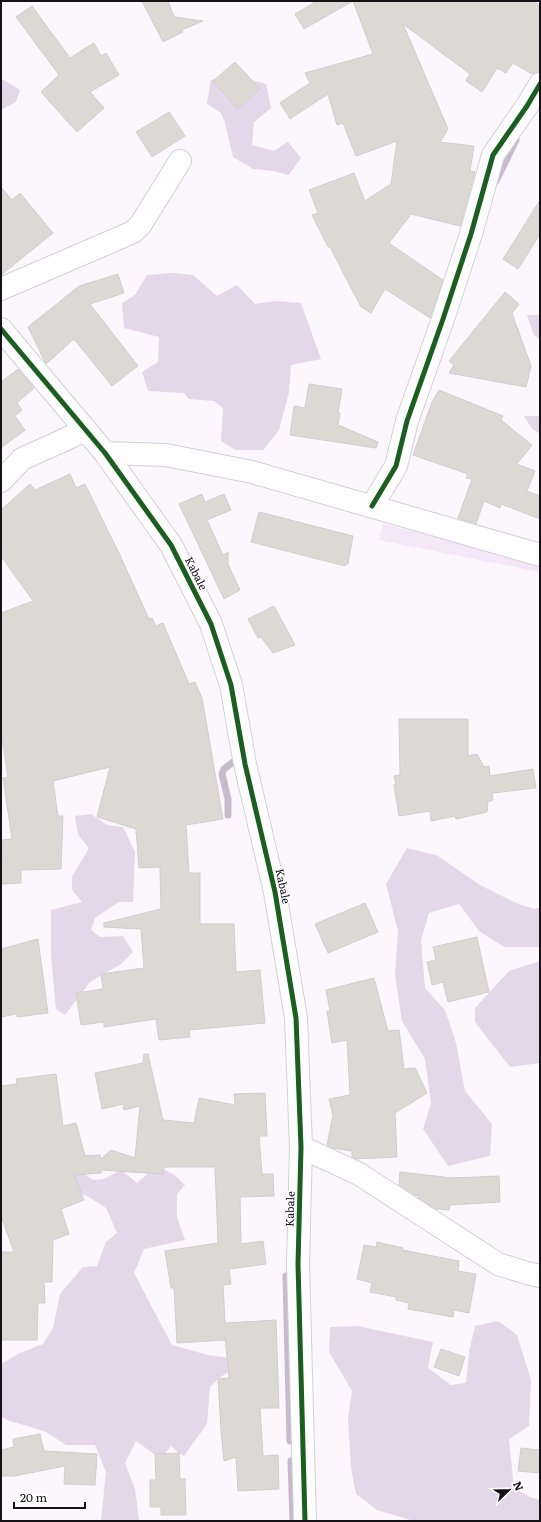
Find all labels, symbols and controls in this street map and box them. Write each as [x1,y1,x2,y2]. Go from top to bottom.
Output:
street label: Kabale [182,553,212,593]
street label: Kabale [272,867,296,905]
street label: Kabale [280,1191,298,1227]
north arrow [489,1470,529,1510]
text: N [510,1478,528,1493]
scale bar [14,1484,85,1510]
text: 20 m [20,1488,47,1506]

